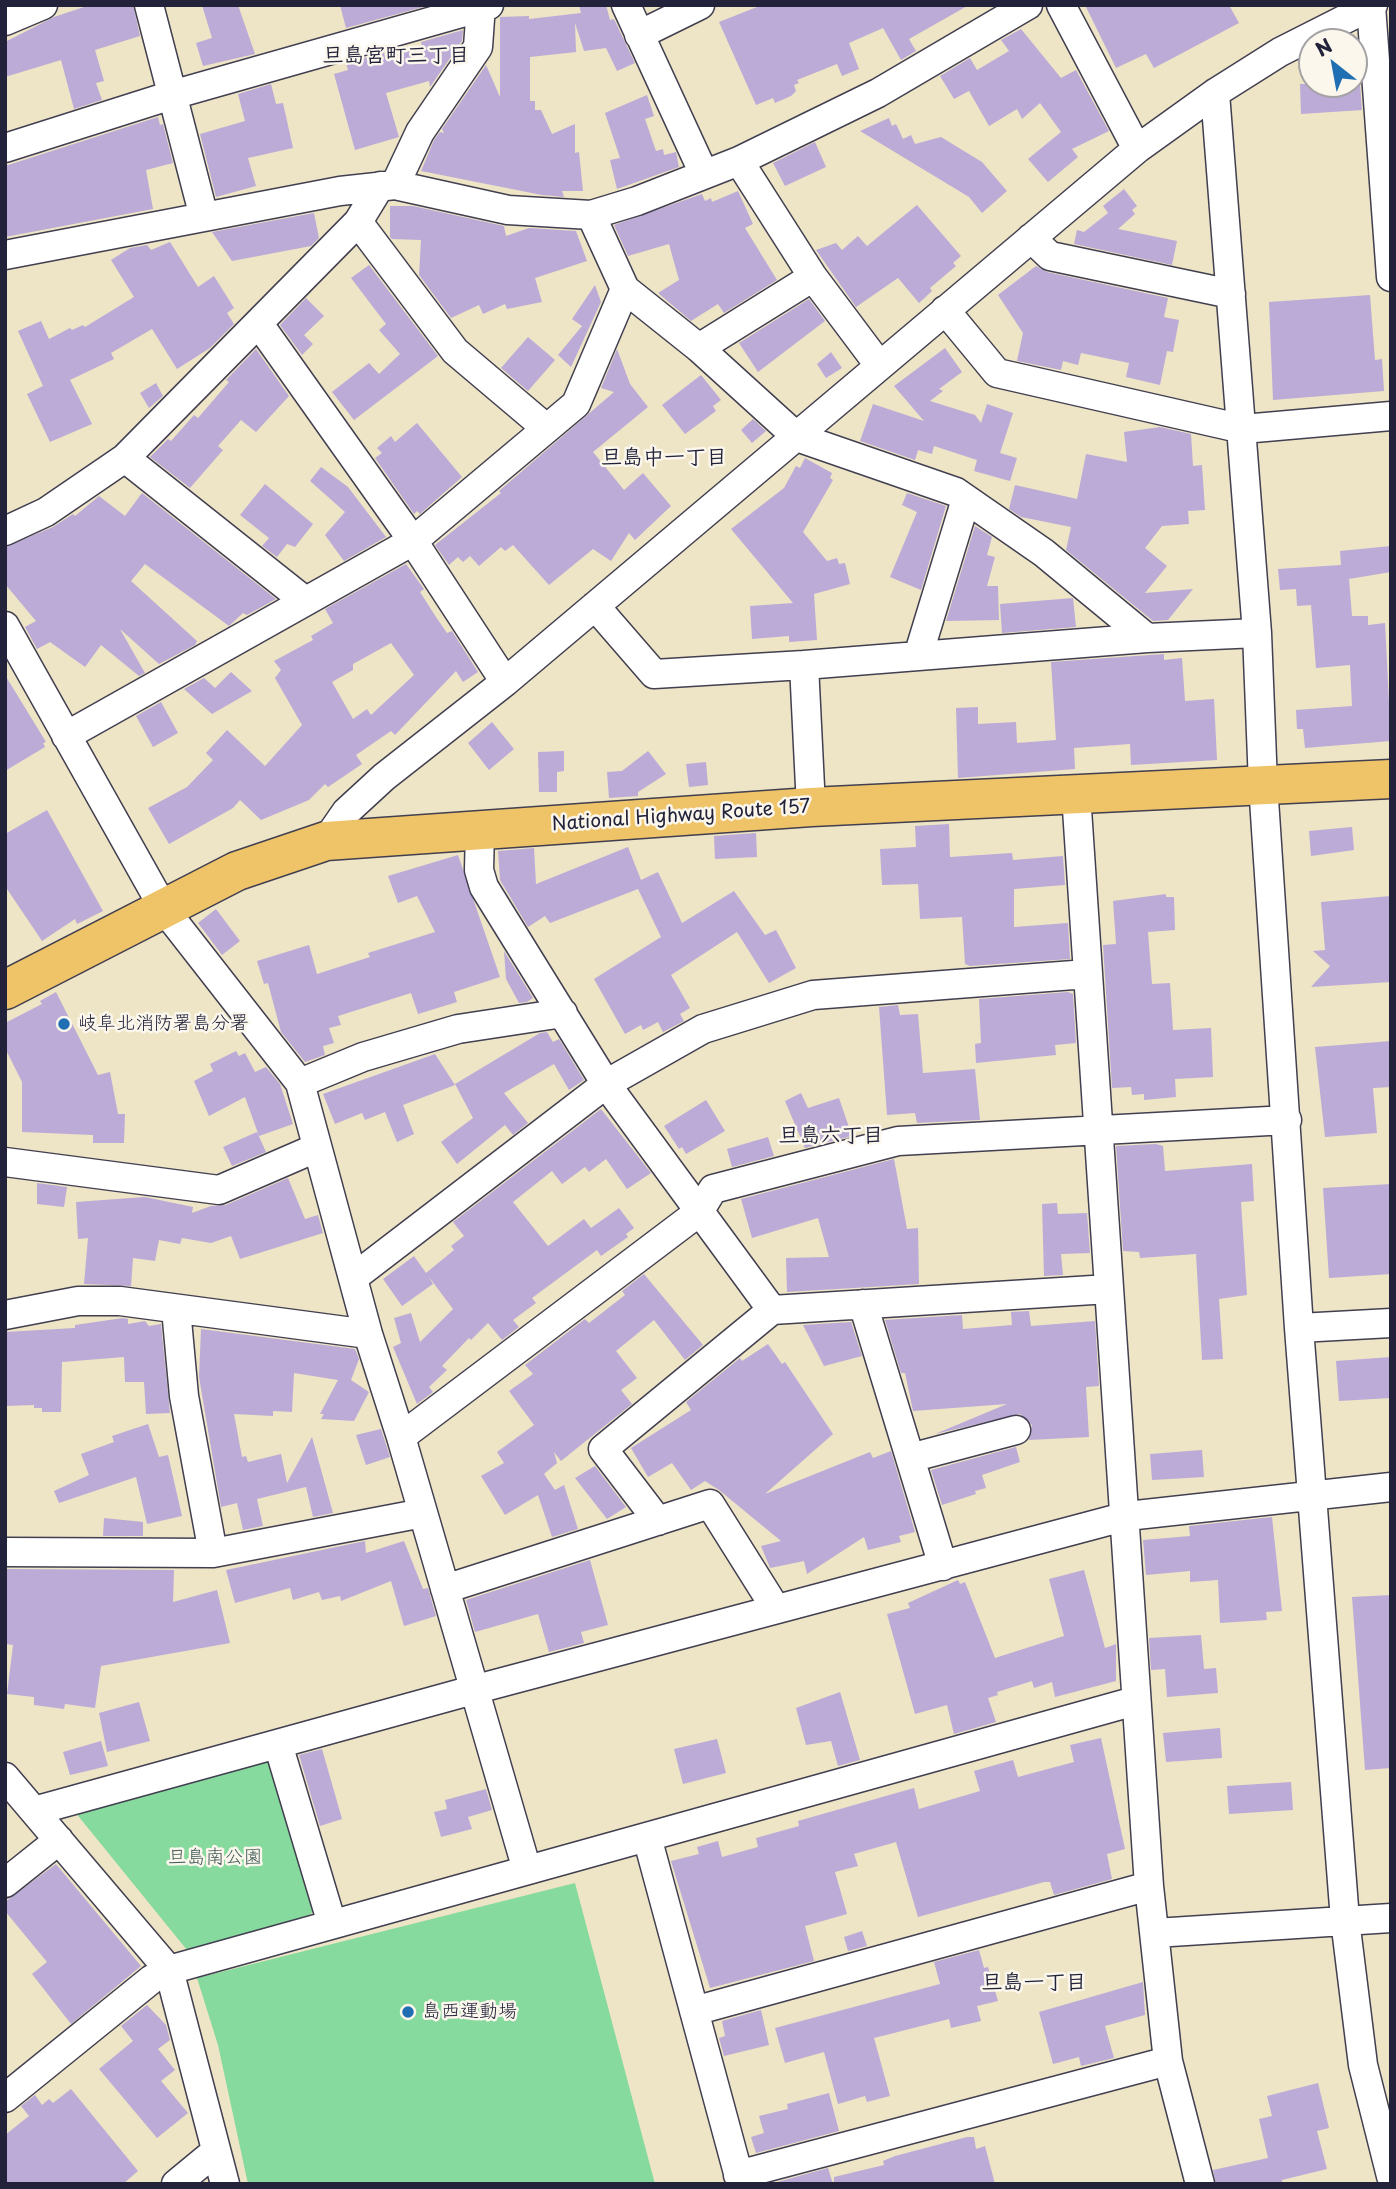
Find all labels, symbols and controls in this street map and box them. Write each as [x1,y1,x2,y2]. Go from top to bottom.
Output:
north arrow [1298,28,1368,98]
text: N [1310,31,1337,63]
district label: 旦島宮町三丁目 [323,43,469,69]
district label: 旦島中一丁目 [601,445,727,471]
street label: National Highway Route 157 [551,796,811,836]
place label: 岐阜北消防署島分署 [78,1013,249,1035]
marker: 岐阜北消防署島分署 [56,1016,72,1032]
district label: 旦島六丁目 [779,1123,883,1149]
park label: 旦島南公園 [168,1847,262,1869]
district label: 旦島一丁目 [982,1970,1086,1996]
place label: 島西運動場 [422,2001,517,2023]
marker: 島西運動場 [400,2004,416,2020]

